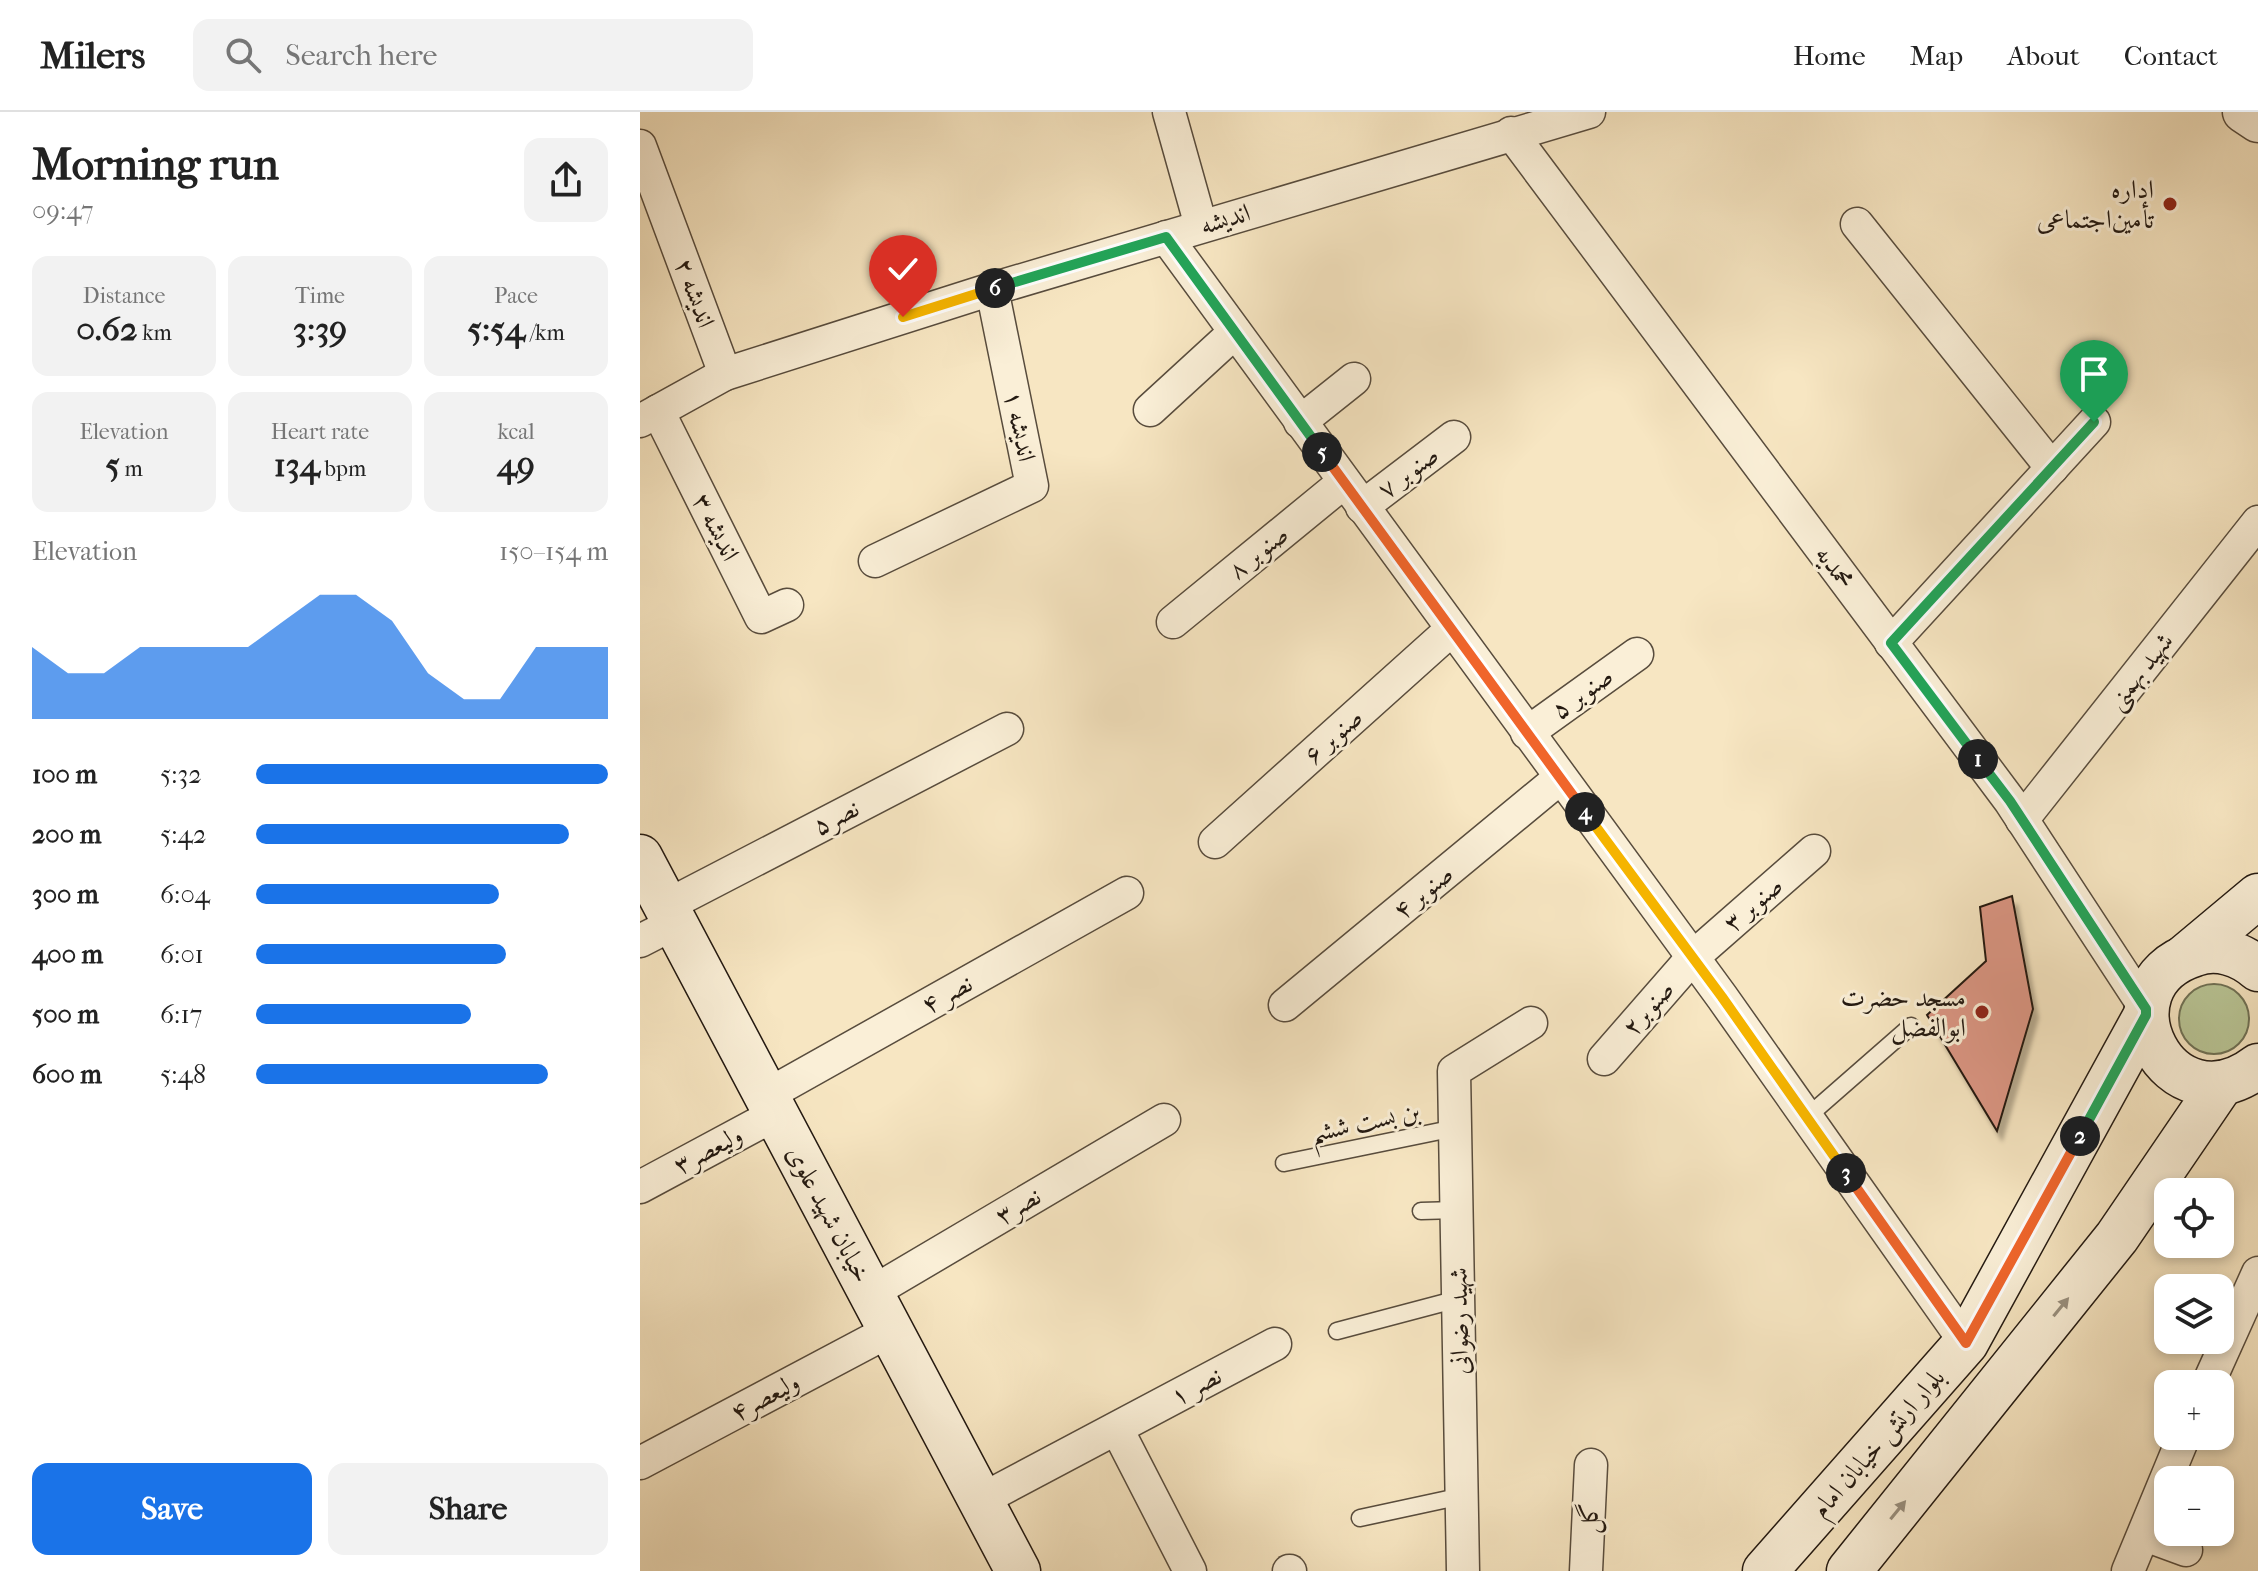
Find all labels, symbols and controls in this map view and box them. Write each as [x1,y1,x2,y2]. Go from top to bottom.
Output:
search box [193,19,753,91]
text: Milers [40,33,145,78]
icon: search [221,33,265,77]
text: Search here [285,38,437,73]
text: Home [1793,39,1866,72]
text: Map [1910,39,1963,72]
text: About [2007,39,2080,72]
text: Contact [2124,39,2218,72]
button: share [524,138,608,222]
text: Morning run [32,139,279,190]
place label: اداره تأمین‌اجتماعی [2037,174,2155,235]
text: 09:47 [32,195,93,226]
marker: اداره تأمین‌اجتماعی [2161,195,2179,213]
street label: اندیشه [1196,197,1254,241]
pin [869,235,937,317]
icon: check [881,247,925,291]
street label: اندیشه ۲ [668,254,722,332]
pin: 6 [975,268,1015,308]
text: 6 [989,275,1001,301]
text: Distance [83,283,165,309]
text: Time [295,283,345,309]
text: Pace [494,283,538,309]
text: 0.62 [76,309,137,349]
text: 3:39 [293,309,347,349]
text: 5:54 [467,309,525,349]
text: km [137,320,172,346]
text: /km [525,320,565,346]
pin [2060,340,2128,422]
icon: arrive [2072,352,2116,396]
street label: اندیشه ۱ [997,388,1043,464]
text: Elevation [80,419,168,445]
text: Heart rate [271,419,369,445]
text: kcal [497,419,535,445]
pin: 5 [1302,432,1342,472]
text: 5 [1317,439,1327,465]
street label: صنوبر ۷ [1371,439,1445,506]
text: 5 [105,445,120,485]
text: 134 [274,445,320,485]
text: 49 [497,445,535,485]
text: m [120,456,143,482]
text: bpm [320,456,366,482]
street label: اندیشه ۳ [686,488,746,566]
street label: صنوبر ۸ [1222,518,1295,586]
text: Elevation [32,536,137,567]
text: 150–154 m [499,536,608,567]
street label: محمدیه [1809,539,1861,595]
street label: شهید بهمنی [2100,626,2182,718]
street label: صنوبر ۵ [1545,660,1620,727]
street label: صنوبر ۶ [1297,701,1370,771]
pin: 1 [1958,739,1998,779]
text: 1 [1974,746,1982,772]
text: 100 m [32,759,97,790]
text: 5:32 [160,759,202,790]
street label: نصر۵ [808,792,865,843]
pin: 4 [1565,792,1605,832]
text: 4 [1579,799,1592,825]
text: 200 m [32,819,101,850]
text: 5:42 [160,819,206,850]
street label: صنوبر ۴ [1387,858,1460,927]
street label: صنوبر ۳ [1717,870,1790,939]
text: 300 m [32,879,99,910]
text: 6:04 [160,879,210,910]
text: 400 m [32,939,103,970]
text: 6:01 [160,939,204,970]
street label: نصر ۴ [916,968,978,1021]
street label: صنوبر۲ [1616,974,1681,1043]
place label: مسجد حضرت ابوالفضل [1841,982,1966,1045]
text: 500 m [32,999,99,1030]
text: 6:17 [160,999,202,1030]
marker: مسجد حضرت ابوالفضل [1973,1003,1991,1021]
text: 600 m [32,1059,102,1090]
text: 5:48 [160,1059,206,1090]
street label: بن بست ششم [1307,1095,1425,1159]
pin: 2 [2060,1116,2100,1156]
street label: ولیعصر۳ [668,1119,748,1182]
text: 2 [2074,1123,2086,1149]
street label: خیابان شهید علوی [779,1140,878,1288]
pin: 3 [1826,1153,1866,1193]
text: 3 [1841,1160,1851,1186]
map controls [2154,1178,2234,1546]
button: locate [2154,1178,2234,1258]
street label: نصر۳ [990,1180,1047,1232]
street label: شهید رضوانی [1443,1267,1476,1375]
button: layers [2154,1274,2234,1354]
one-way arrow [2052,1297,2069,1317]
street label: نصر ۱ [1165,1360,1227,1413]
street label: بلوار ارتش خیابان امام [1805,1362,1957,1529]
street label: ولیعصر۴ [725,1366,805,1429]
button: + [2154,1370,2234,1450]
button: Save [32,1463,312,1555]
button: Share [328,1463,608,1555]
button: − [2154,1466,2234,1546]
one-way arrow [1889,1500,1906,1520]
street label: گل [1573,1502,1607,1534]

